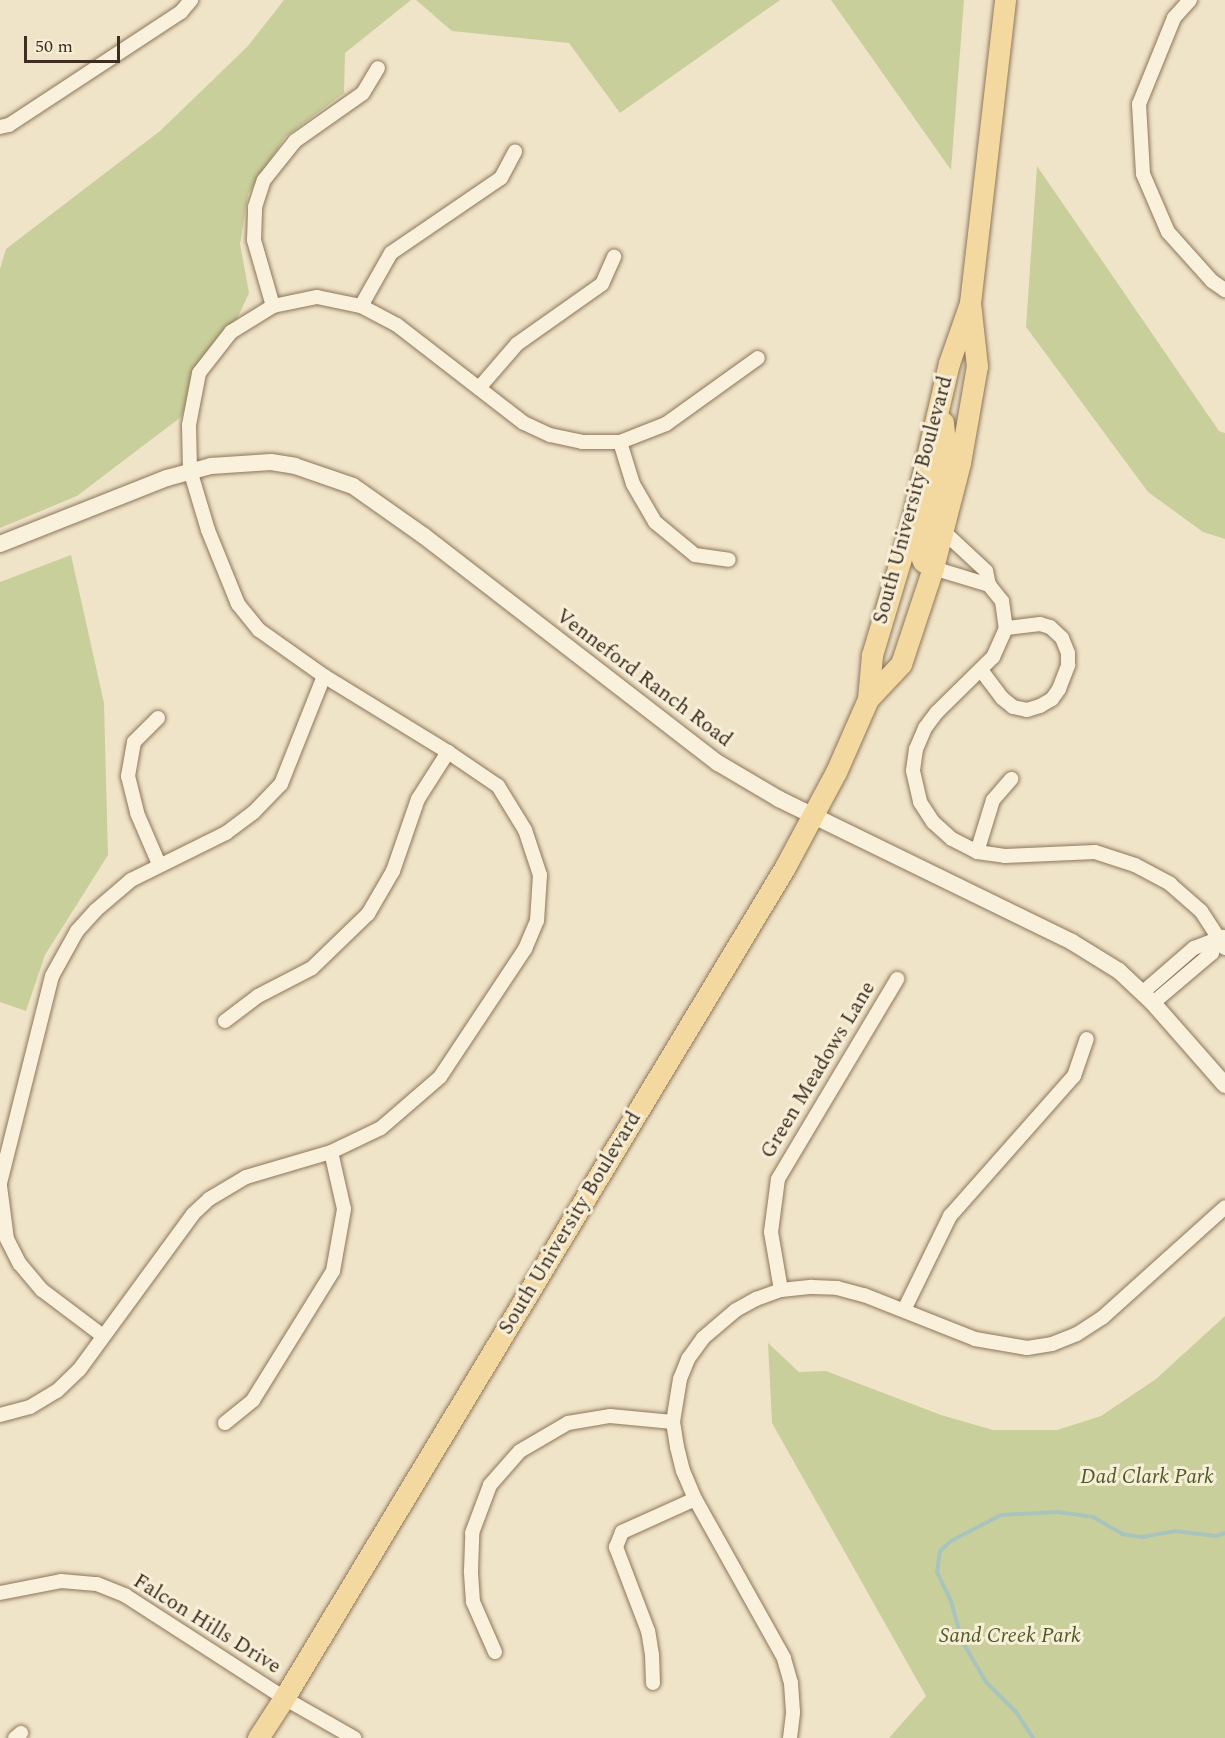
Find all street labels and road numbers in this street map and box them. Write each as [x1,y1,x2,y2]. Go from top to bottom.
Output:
street label: South University Boulevard [868,373,958,627]
street label: Venneford Ranch Road [551,603,737,753]
street label: Green Meadows Lane [755,977,881,1163]
street label: South University Boulevard [493,1107,647,1339]
street label: Falcon Hills Drive [129,1568,285,1680]

